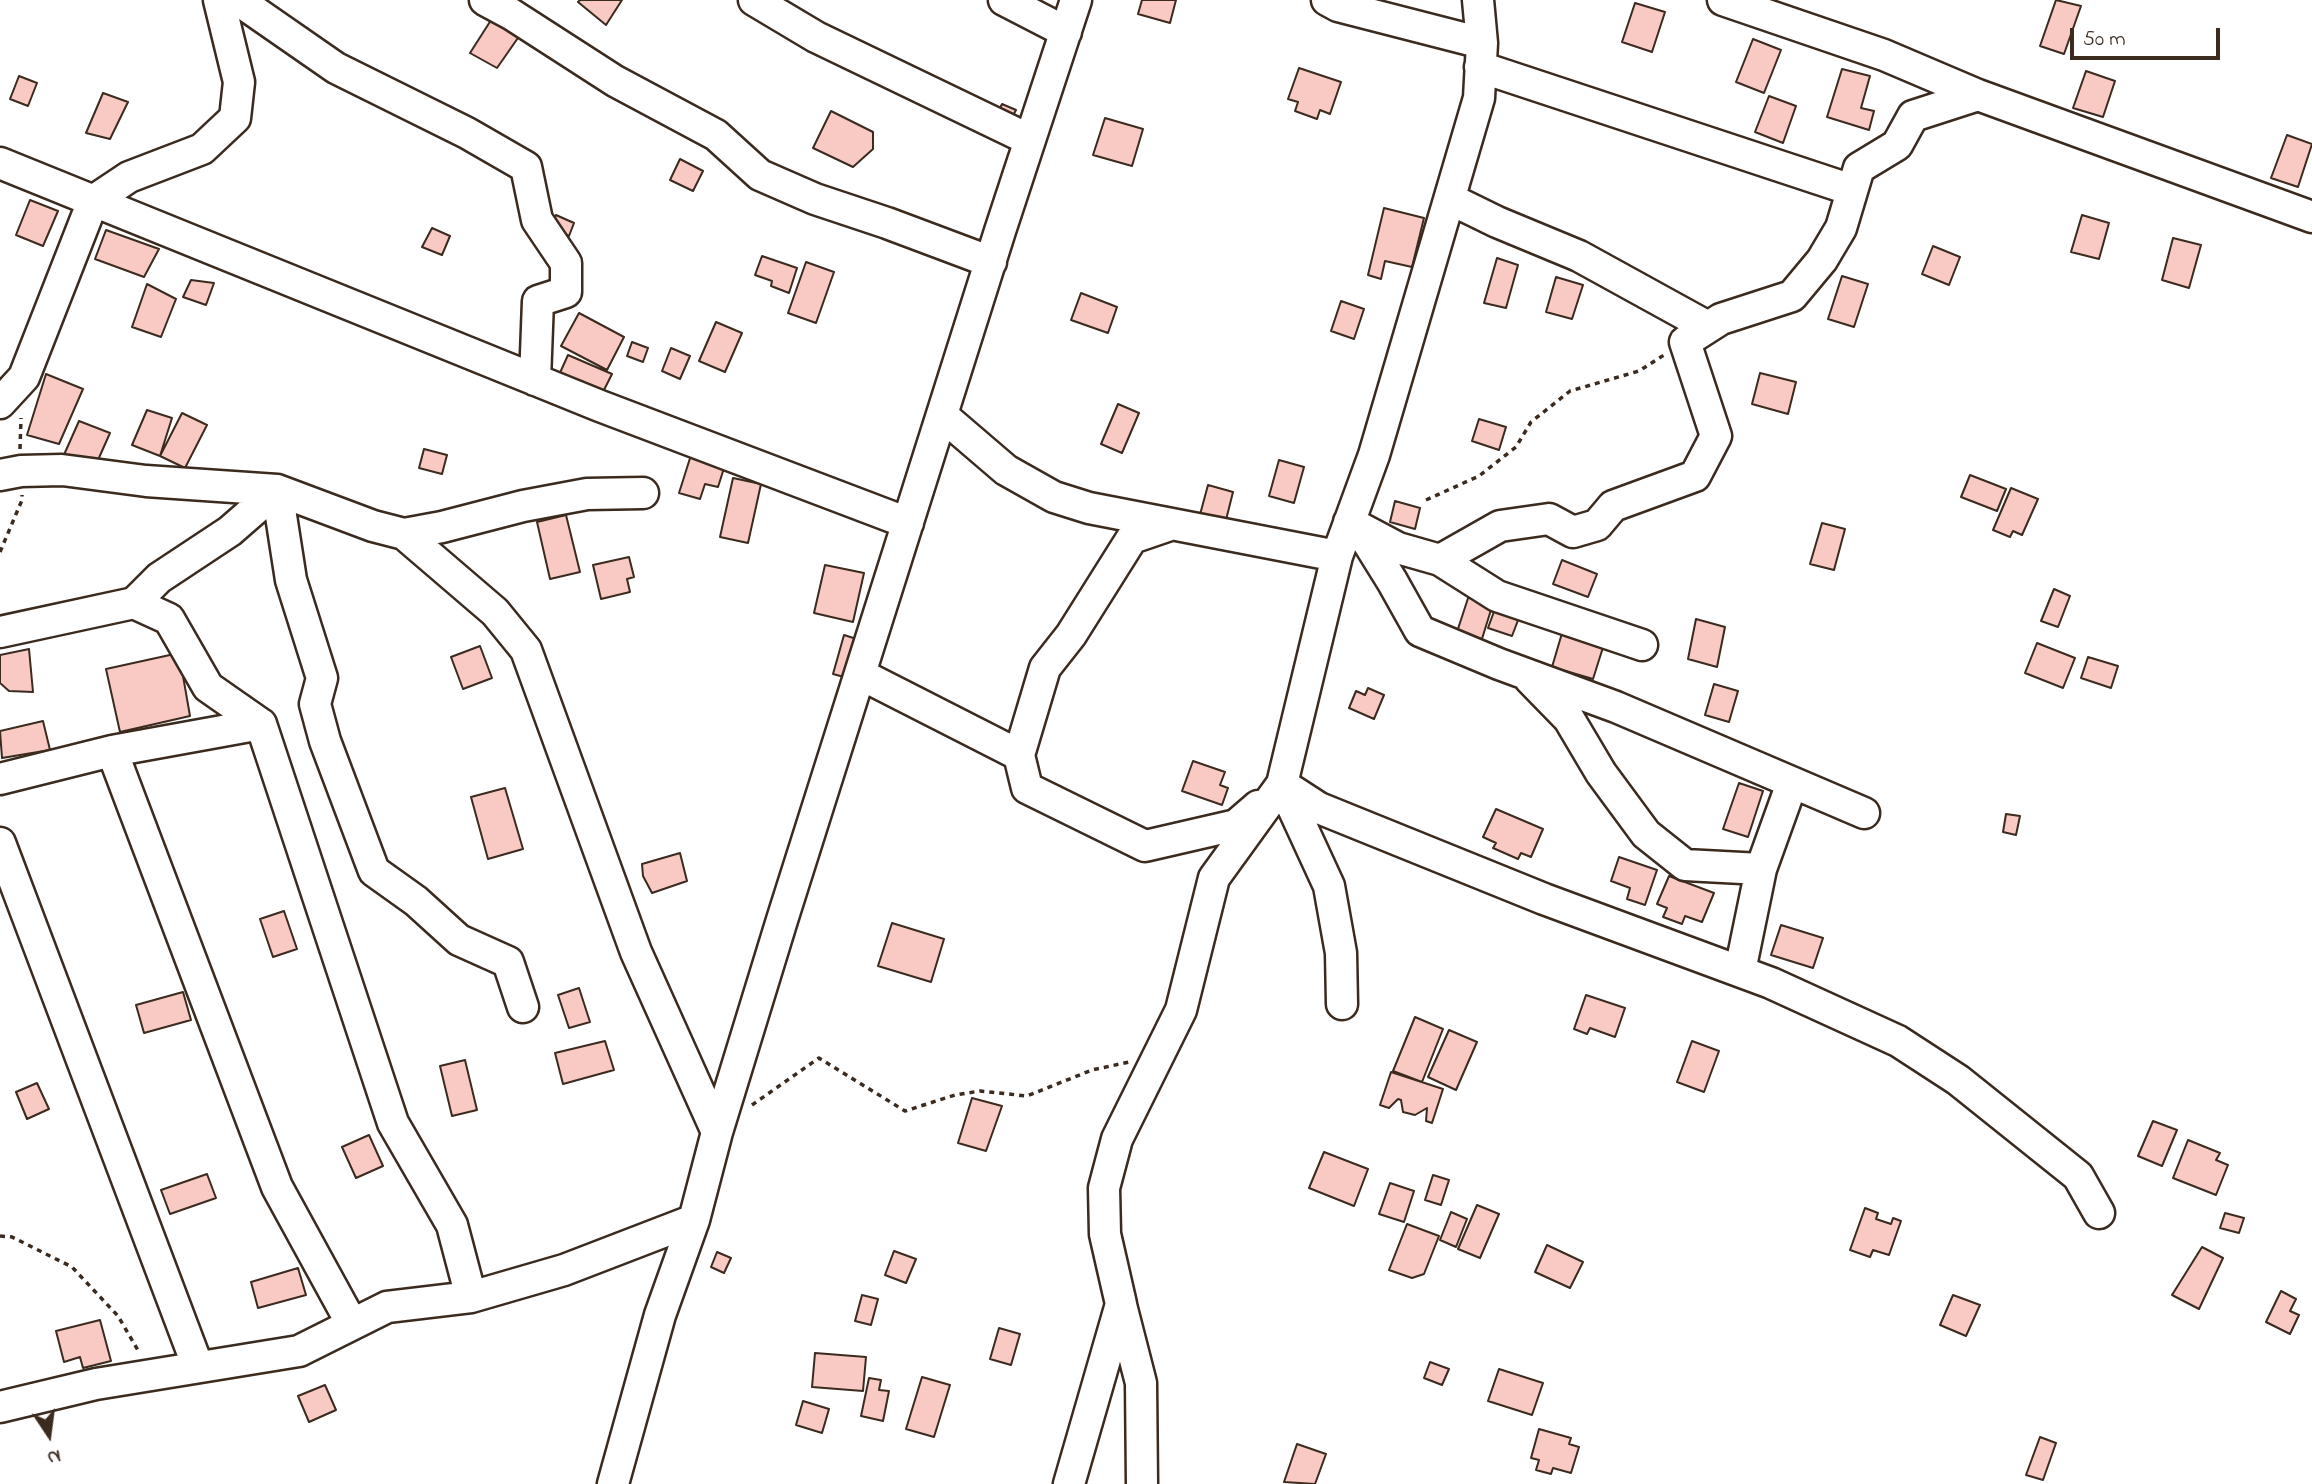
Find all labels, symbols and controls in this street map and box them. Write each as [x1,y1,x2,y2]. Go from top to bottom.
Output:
scale bar [2074,14,2224,58]
text: 50 m [2083,25,2126,55]
north arrow [14,1400,84,1470]
text: N [45,1441,63,1471]

